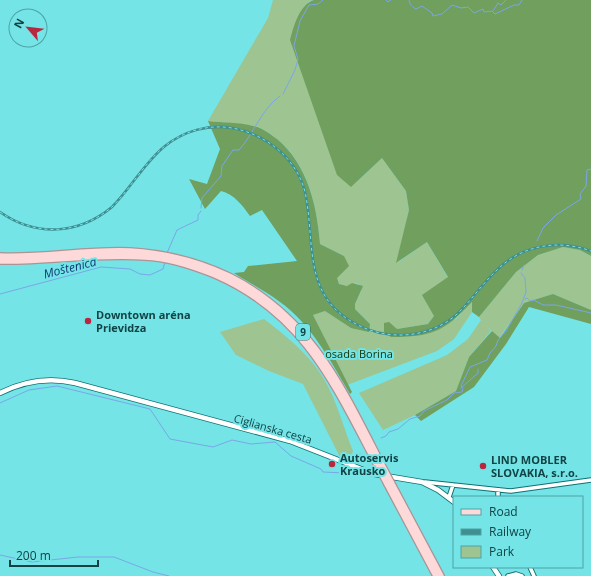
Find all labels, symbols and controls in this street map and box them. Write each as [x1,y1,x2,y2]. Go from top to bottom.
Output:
north arrow [8,8,48,48]
text: N [10,16,27,31]
water label: Moštenica [42,253,98,282]
place label: Downtown aréna Prievidza [96,307,191,335]
marker: Downtown aréna Prievidza [83,316,93,326]
road number: 9 [296,324,310,340]
park label: osada Borina [325,346,393,361]
street label: Ciglianska cesta [232,410,314,447]
place label: Autoservis Krausko [340,450,399,478]
place label: LIND MOBLER SLOVAKIA, s.r.o. [491,452,578,480]
marker: Autoservis Krausko [327,459,337,469]
marker: LIND MOBLER SLOVAKIA, s.r.o. [478,461,488,471]
legend [453,496,583,568]
text: Road [489,503,518,520]
text: Railway [489,523,532,540]
scale bar [10,542,98,568]
text: Park [489,543,515,560]
text: 200 m [16,547,51,564]

